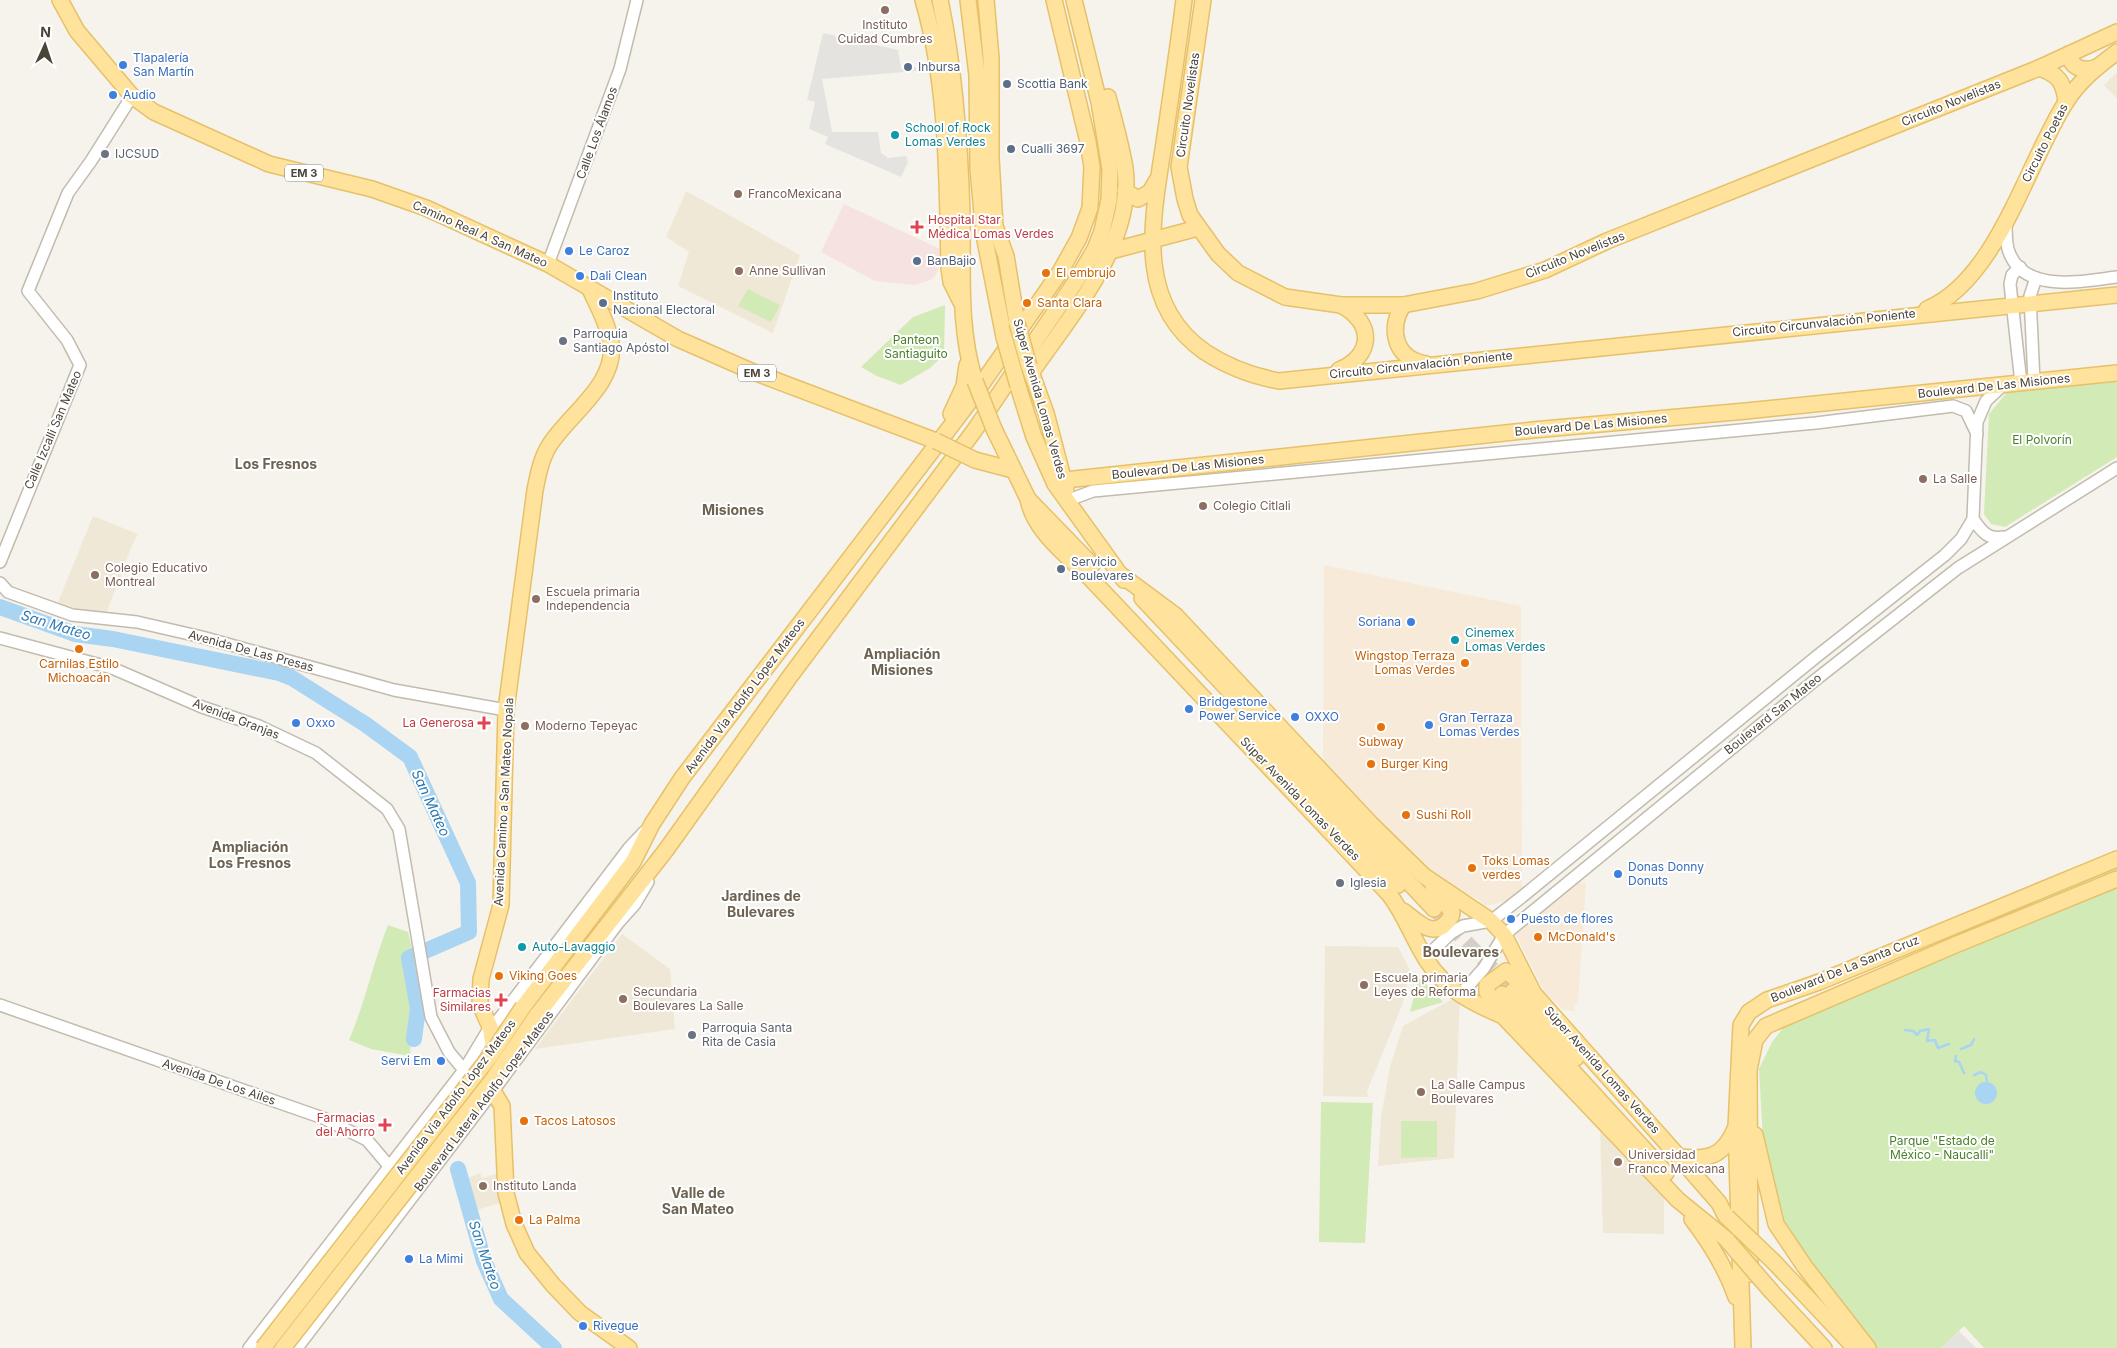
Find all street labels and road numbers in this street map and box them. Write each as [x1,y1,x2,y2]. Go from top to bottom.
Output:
street label: Circuito Novelistas [1173,51,1202,158]
street label: Circuito Novelistas [1899,76,2003,129]
street label: Calle Los Álamos [573,85,620,181]
street label: Circuito Poetas [2018,101,2071,185]
road number: EM 3 [285,164,323,182]
street label: Camino Real A San Mateo [410,197,550,270]
street label: Circuito Novelistas [1523,228,1627,281]
street label: Circuito Circunvalación Poniente [1732,305,1916,340]
street label: Súper Avenida Lomas Verdes [1010,317,1071,481]
street label: Circuito Circunvalación Poniente [1329,347,1513,382]
road number: EM 3 [738,364,776,382]
street label: Calle Izcalli San Mateo [21,368,84,491]
street label: Boulevard De Las Misiones [1917,370,2071,401]
street label: Boulevard De Las Misiones [1514,410,1668,439]
street label: Boulevard De Las Misiones [1111,451,1265,482]
street label: Avenida Via Adolfo López Mateos [681,615,808,776]
street label: Avenida De Las Presas [187,627,315,674]
street label: Boulevard San Mateo [1721,670,1824,757]
street label: Avenida Granjas [191,695,282,742]
street label: Avenida Camino a San Mateo Nopala [491,697,516,907]
street label: Súper Avenida Lomas Verdes [1237,734,1363,864]
street label: Boulevard De La Santa Cruz [1768,932,1921,1005]
street label: Súper Avenida Lomas Verdes [1541,1003,1664,1136]
street label: Boulevard Lateral Adolfo Lopez Mateos [411,1007,557,1194]
street label: Avenida Via Adolfo López Mateos [392,1016,519,1177]
street label: Avenida De Los Ailes [161,1055,278,1108]

